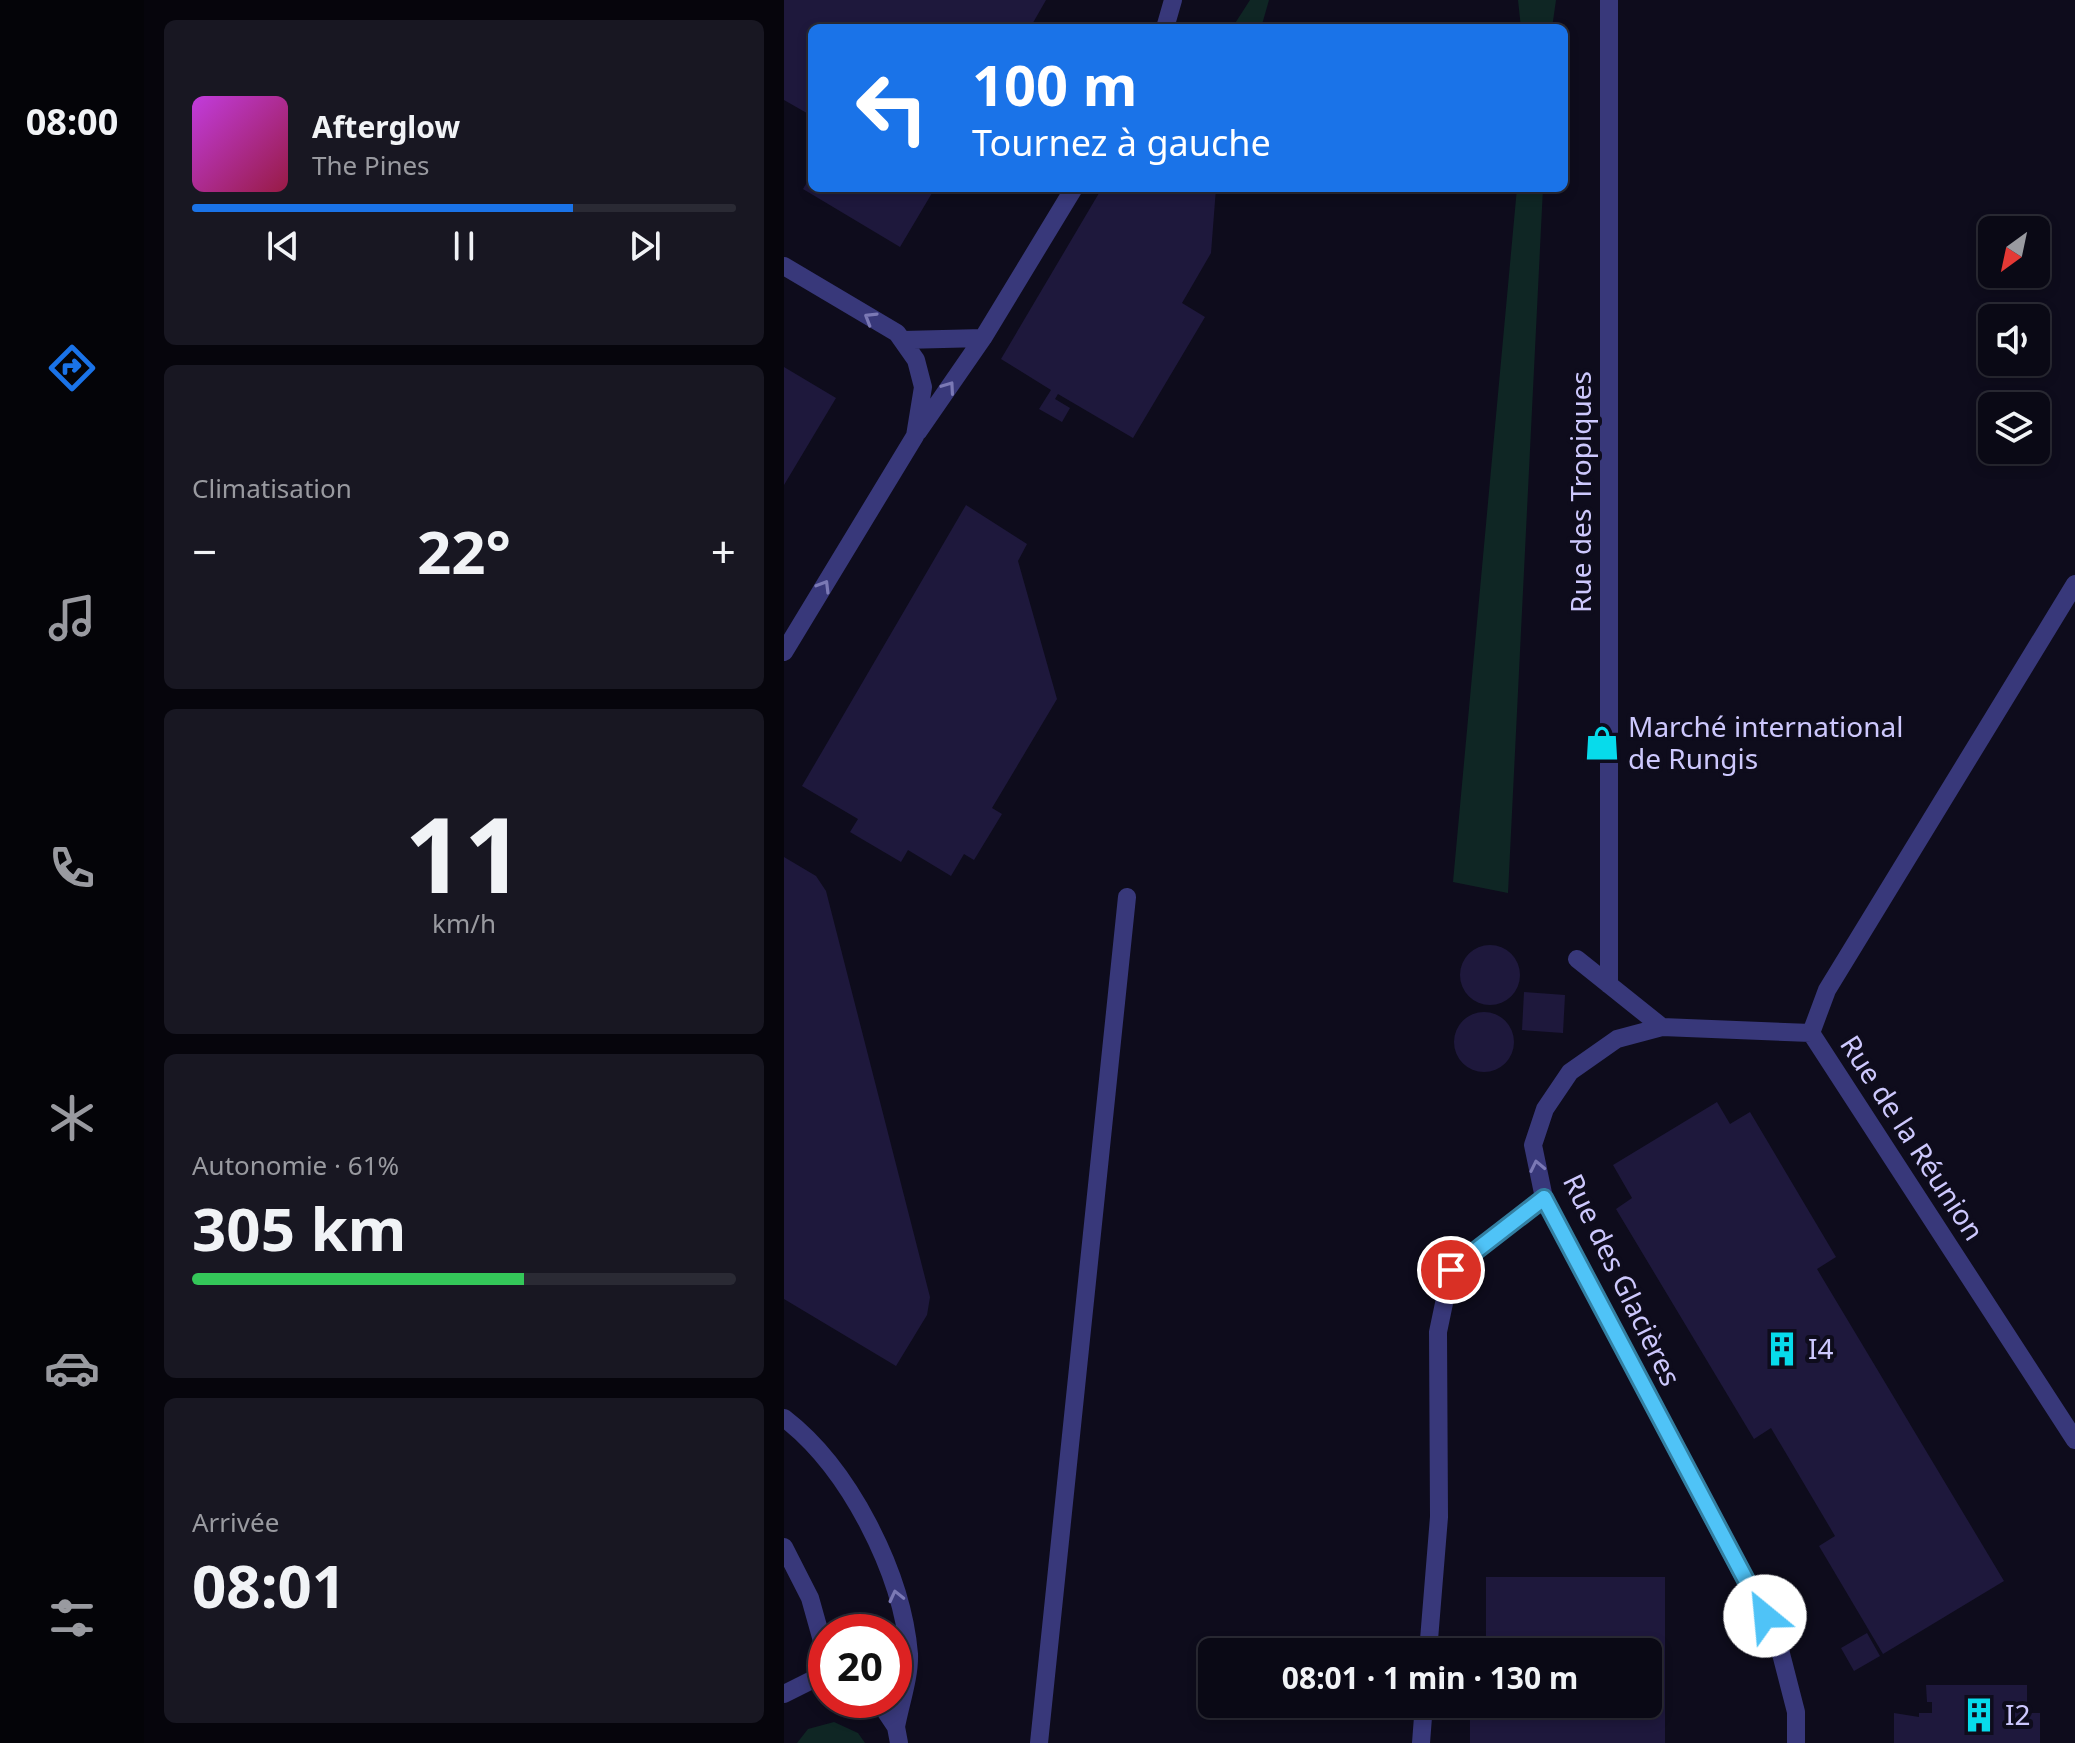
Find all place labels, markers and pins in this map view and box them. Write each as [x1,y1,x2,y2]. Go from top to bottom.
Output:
place label: Marché international de Rungis [1628,707,1903,777]
shop icon: Marché international de Rungis [1583,724,1621,762]
pin [1417,1236,1485,1304]
place label: I4 [1808,1329,1834,1367]
building icon: I4 [1763,1330,1801,1368]
place label: I2 [2005,1695,2031,1733]
building icon: I2 [1960,1696,1998,1734]

